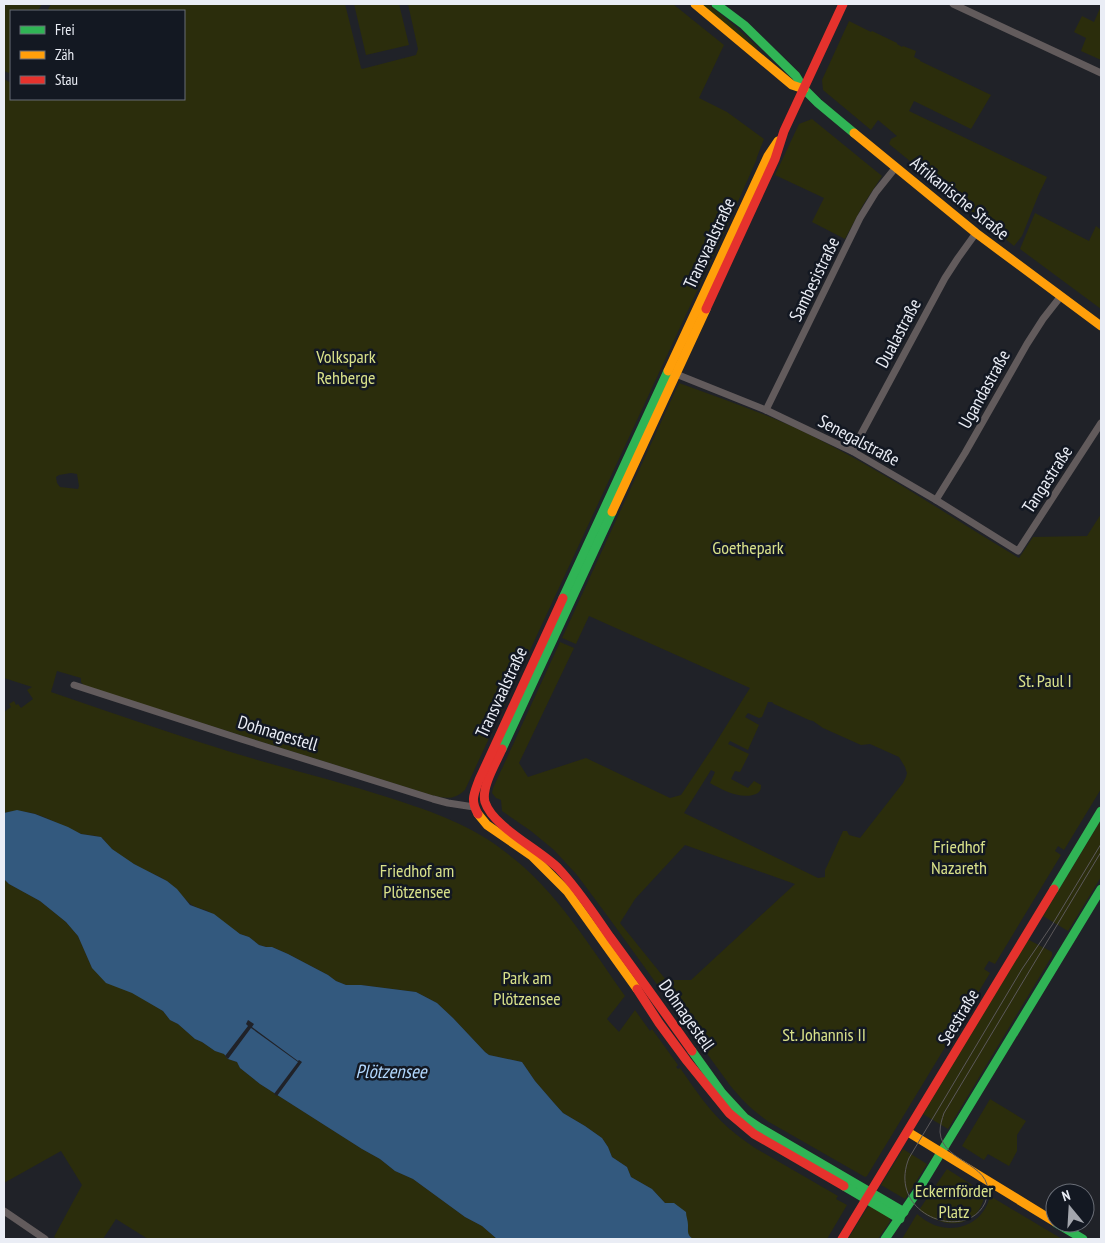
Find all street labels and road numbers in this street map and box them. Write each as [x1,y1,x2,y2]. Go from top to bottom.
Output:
street label: Afrikanische Straße [906,151,1014,245]
street label: Transvaalstraße [678,194,740,292]
street label: Sambesistraße [784,233,844,325]
street label: Dualastraße [870,294,926,372]
street label: Ugandastraße [953,346,1015,432]
street label: Senegalstraße [814,409,904,471]
street label: Tangastraße [1017,441,1077,517]
street label: Transvaalstraße [470,643,532,741]
street label: Dohnagestell [235,710,321,756]
street label: Dohnagestell [654,975,720,1056]
street label: Seestraße [932,985,984,1049]

